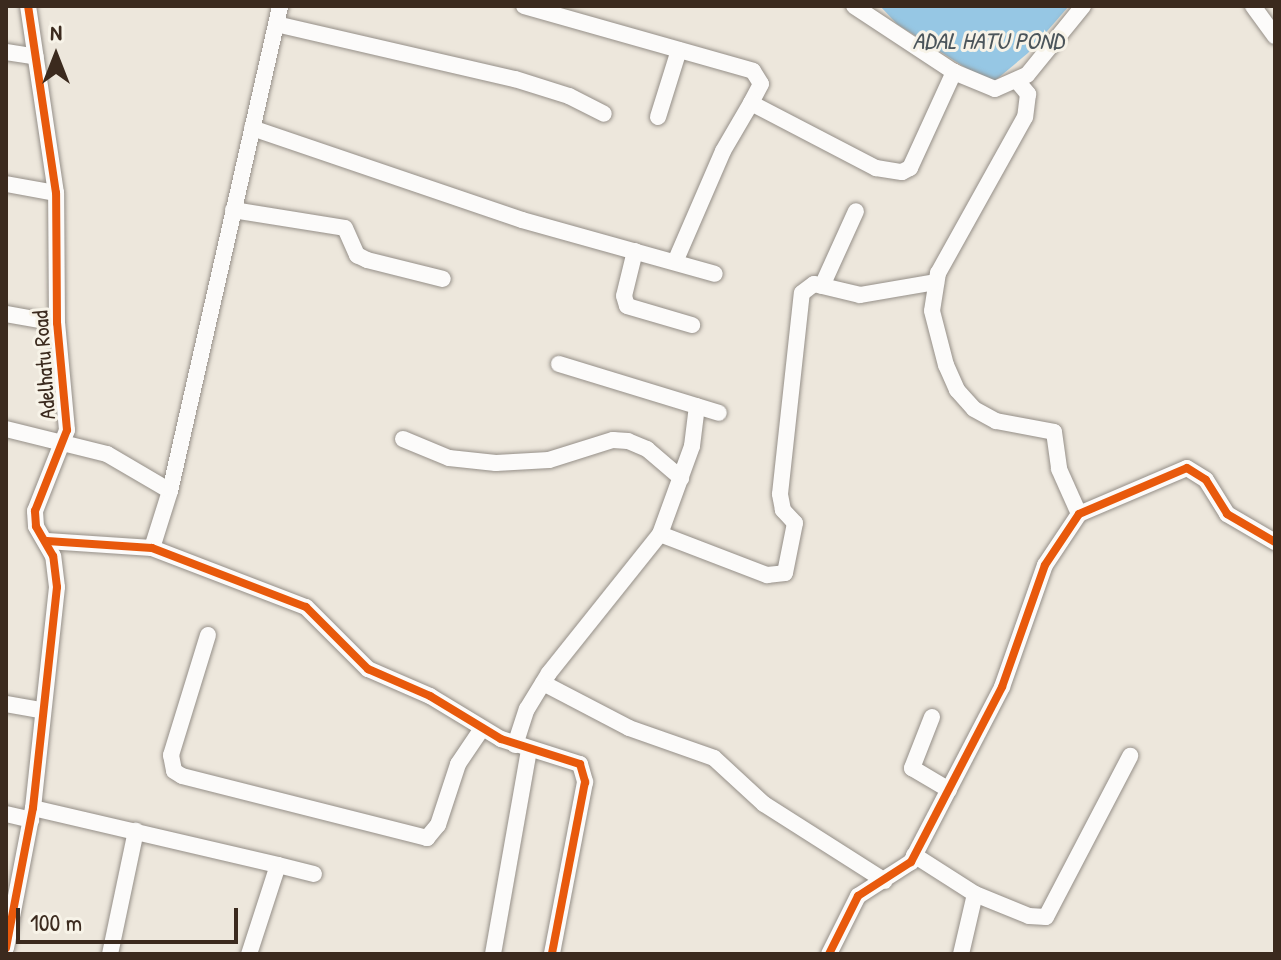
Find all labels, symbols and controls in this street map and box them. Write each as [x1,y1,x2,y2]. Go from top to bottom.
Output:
north arrow [16,16,96,96]
text: N [50,17,62,47]
water label: ADAL HATU POND [912,27,1064,55]
street label: Adelhatu Road [27,310,61,420]
scale bar [20,892,242,942]
text: 100 m [30,906,82,938]

